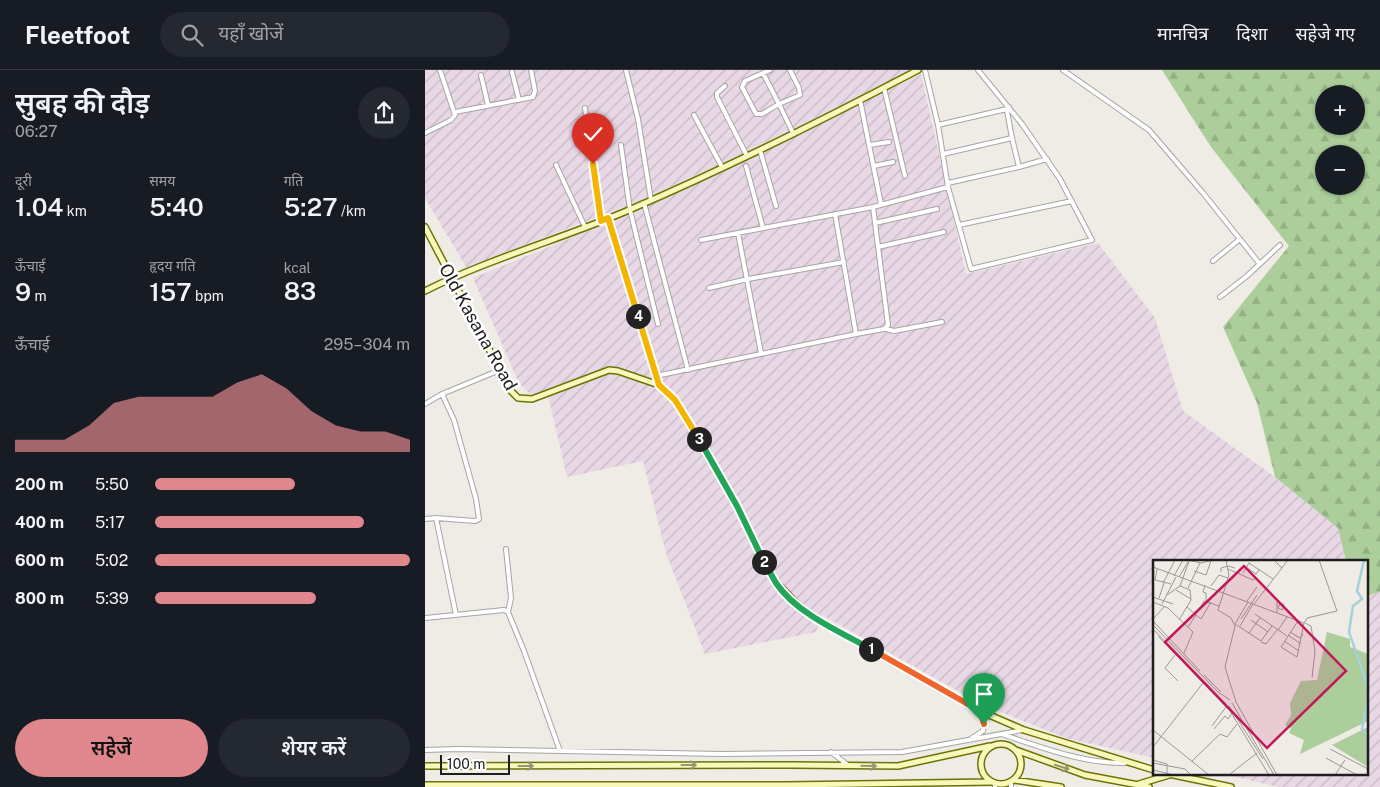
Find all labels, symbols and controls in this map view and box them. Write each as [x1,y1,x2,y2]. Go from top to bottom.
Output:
search box [160,12,510,57]
text: Fleetfoot [25,21,130,49]
icon: search [178,21,206,49]
text: यहाँ खोजें [218,22,283,44]
text: मानचित्र [1157,23,1208,44]
text: दिशा [1236,23,1267,44]
text: सहेजे गए [1295,23,1355,44]
map controls [1315,85,1365,195]
button: + [1315,85,1365,135]
text: सुबह की दौड़ [15,86,150,119]
button: share [358,87,410,139]
pin [572,113,614,164]
icon: check [579,120,607,148]
text: 06:27 [15,122,58,141]
button: − [1315,145,1365,195]
text: दूरी [15,173,32,189]
text: समय [149,173,175,189]
text: गति [284,173,303,189]
text: 1.04 [15,192,63,222]
text: 5:40 [149,192,204,222]
text: 5:27 [284,192,338,222]
text: km [63,203,87,219]
text: /km [338,203,366,219]
text: ऊँचाई [15,258,45,274]
text: हृदय गति [149,258,195,274]
text: kcal [284,260,311,276]
street label: Old Kasana Road [435,260,522,394]
text: 83 [284,276,316,306]
text: 9 [15,277,31,307]
text: 157 [149,277,192,307]
text: m [31,288,47,304]
text: bpm [192,288,224,304]
pin: 4 [625,304,651,328]
text: 4 [634,308,643,324]
text: ऊँचाई [15,335,50,354]
text: 295–304 m [324,335,410,354]
pin: 3 [687,426,711,452]
text: 3 [695,431,704,447]
text: 200 m [15,475,64,494]
text: 5:50 [95,475,129,494]
text: 400 m [15,513,64,532]
text: 5:17 [95,513,125,532]
pin: 2 [751,550,777,574]
text: 600 m [15,551,64,570]
text: 5:02 [95,551,128,570]
text: 2 [760,554,769,570]
inset map [1153,560,1367,774]
text: 800 m [15,589,64,608]
text: 5:39 [95,589,129,608]
pin: 1 [859,636,883,662]
text: 1 [869,641,875,657]
pin [963,673,1005,724]
icon: arrive [970,680,998,708]
button: सहेजें [15,719,208,777]
button: शेयर करें [218,719,410,777]
scale bar [440,752,510,775]
text: 100 m [447,756,485,772]
one-way arrow [680,760,696,770]
one-way arrow [518,761,534,771]
one-way arrow [860,761,876,771]
one-way arrow [1053,763,1069,772]

